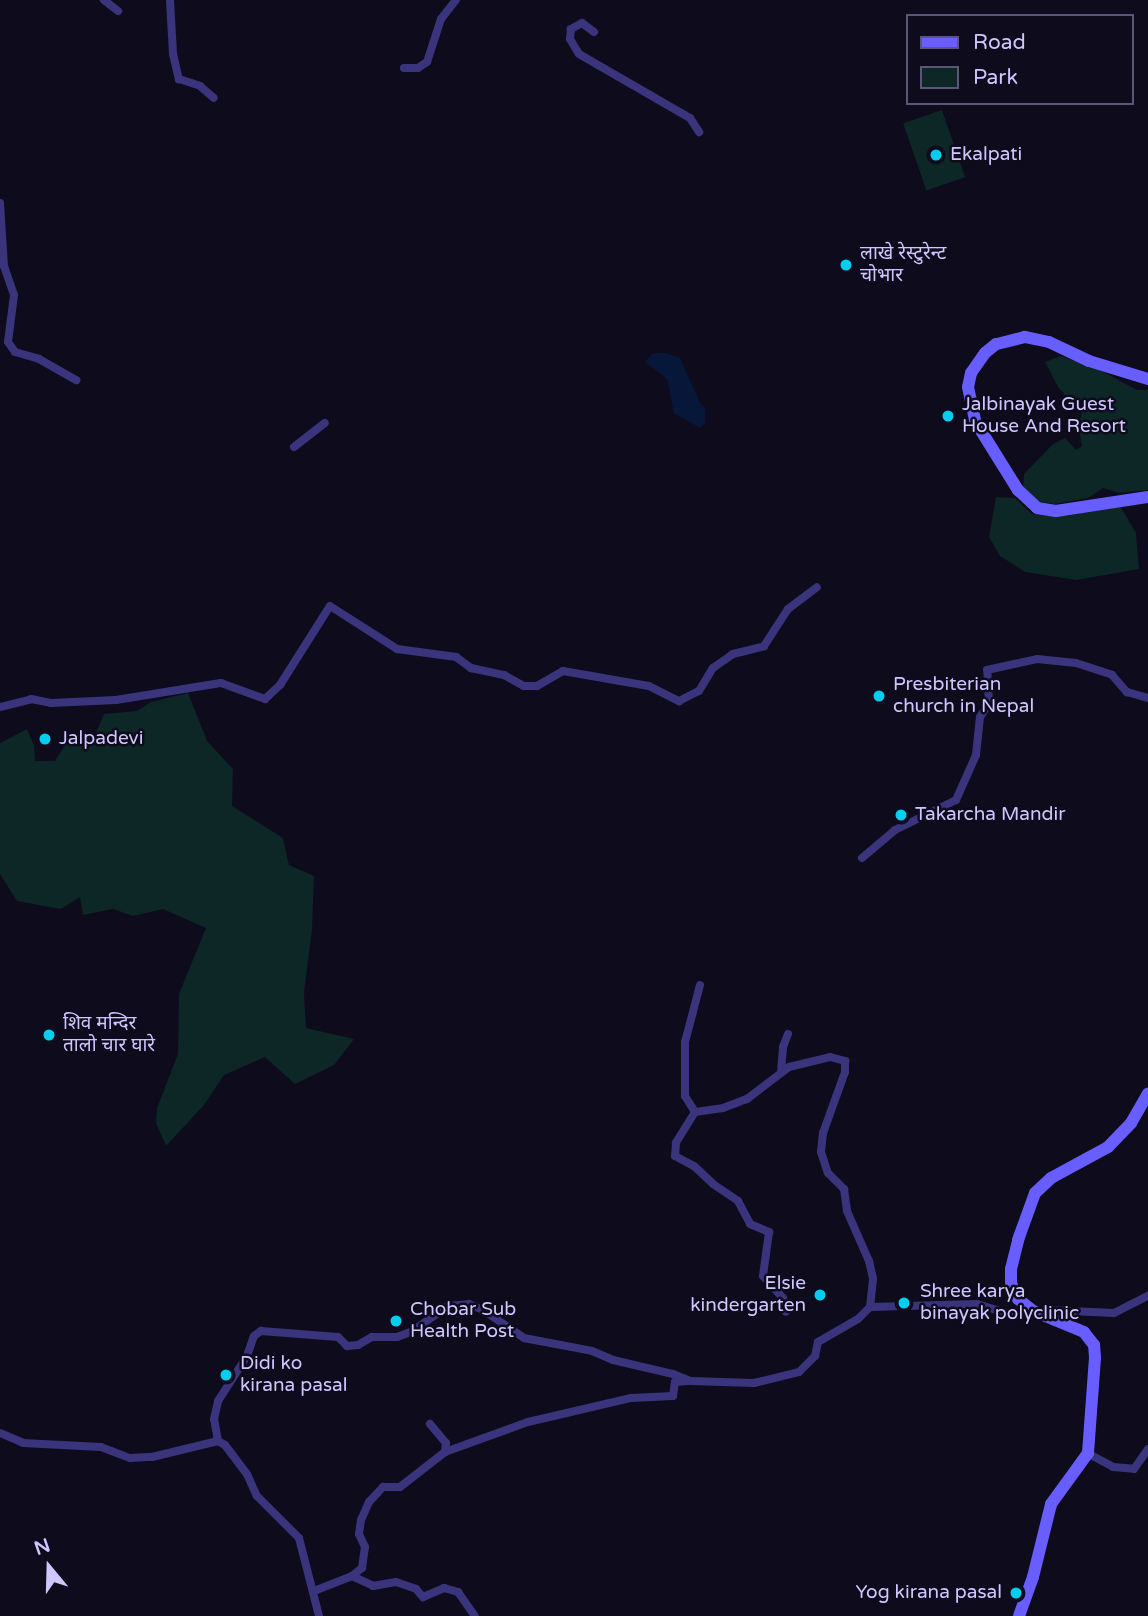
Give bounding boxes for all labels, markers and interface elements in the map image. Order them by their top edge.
legend [906,14,1134,105]
text: Road [973,30,1026,55]
text: Park [973,65,1018,90]
place label: Ekalpati [950,144,1022,166]
marker: Ekalpati [928,147,944,163]
place label: लाखे रेस्टुरेन्ट चोभार [860,243,946,287]
marker: लाखे रेस्टुरेन्ट चोभार [838,257,854,273]
place label: Jalbinayak Guest House And Resort [962,394,1126,438]
marker: Jalbinayak Guest House And Resort [940,408,956,424]
place label: Presbiterian church in Nepal [893,674,1034,718]
marker: Presbiterian church in Nepal [871,688,887,704]
place label: Jalpadevi [59,728,143,750]
marker: Jalpadevi [37,731,53,747]
place label: Takarcha Mandir [915,804,1065,826]
marker: Takarcha Mandir [893,807,909,823]
place label: शिव मन्दिर तालो चार घारे [63,1013,155,1057]
marker: शिव मन्दिर तालो चार घारे [41,1027,57,1043]
place label: Elsie kindergarten [690,1273,806,1317]
place label: Shree karya binayak polyclinic [920,1281,1079,1325]
marker: Elsie kindergarten [812,1287,828,1303]
marker: Shree karya binayak polyclinic [894,1293,914,1313]
place label: Chobar Sub Health Post [410,1299,516,1343]
marker: Chobar Sub Health Post [388,1313,404,1329]
place label: Didi ko kirana pasal [240,1353,347,1397]
marker: Didi ko kirana pasal [218,1367,234,1383]
north arrow [14,1532,84,1602]
text: N [31,1534,53,1560]
place label: Yog kirana pasal [855,1582,1002,1604]
marker: Yog kirana pasal [1008,1585,1024,1601]

